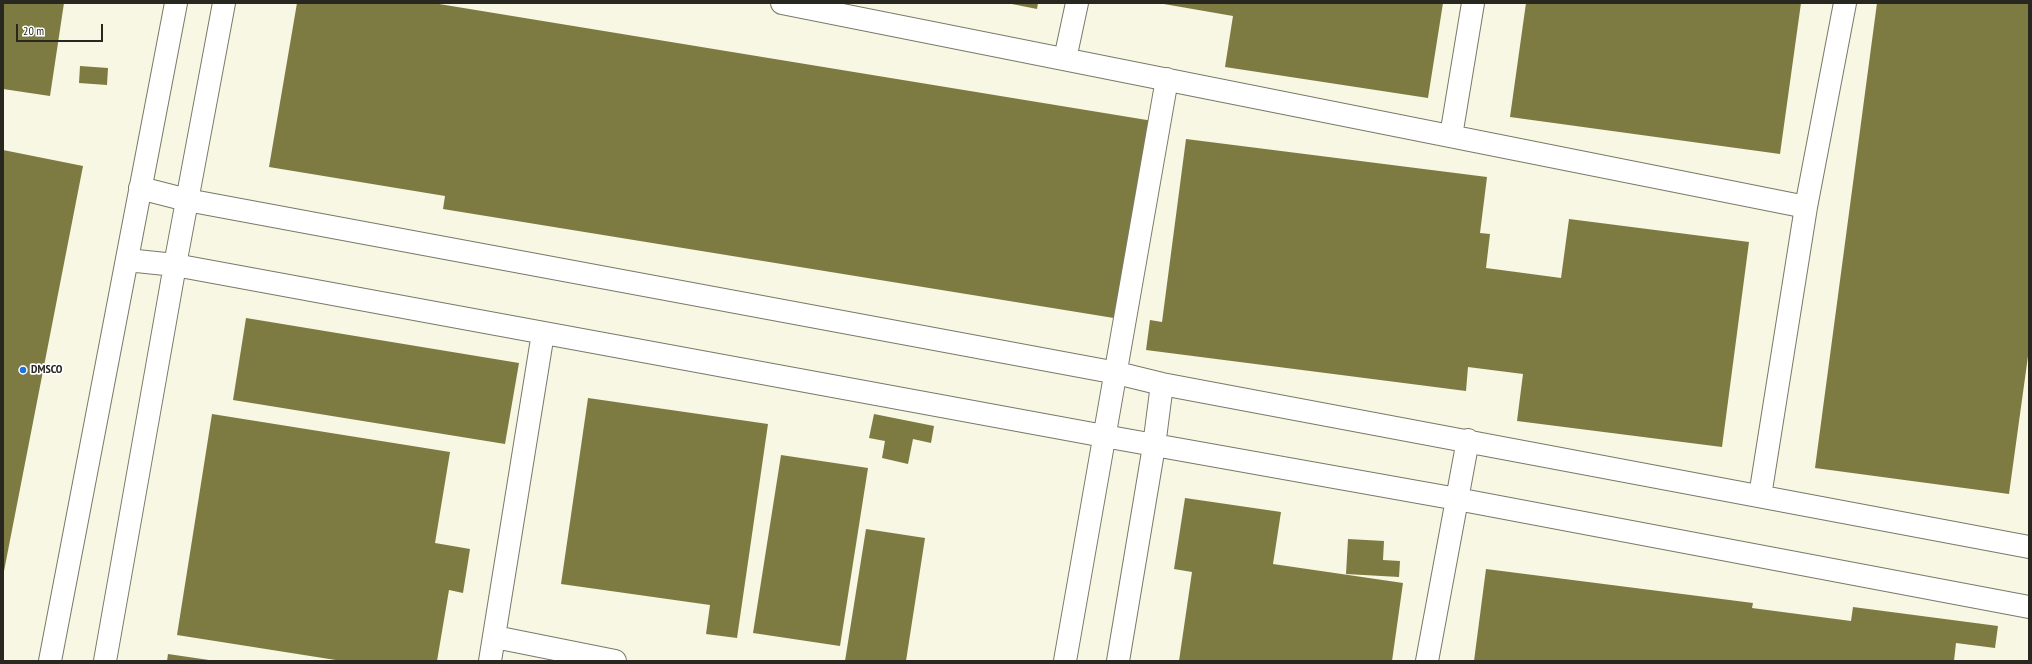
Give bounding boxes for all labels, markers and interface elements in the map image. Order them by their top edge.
scale bar [18,16,105,42]
text: 20 m [23,23,44,38]
place label: DMSCO [31,363,62,377]
marker: DMSCO [18,365,28,375]

